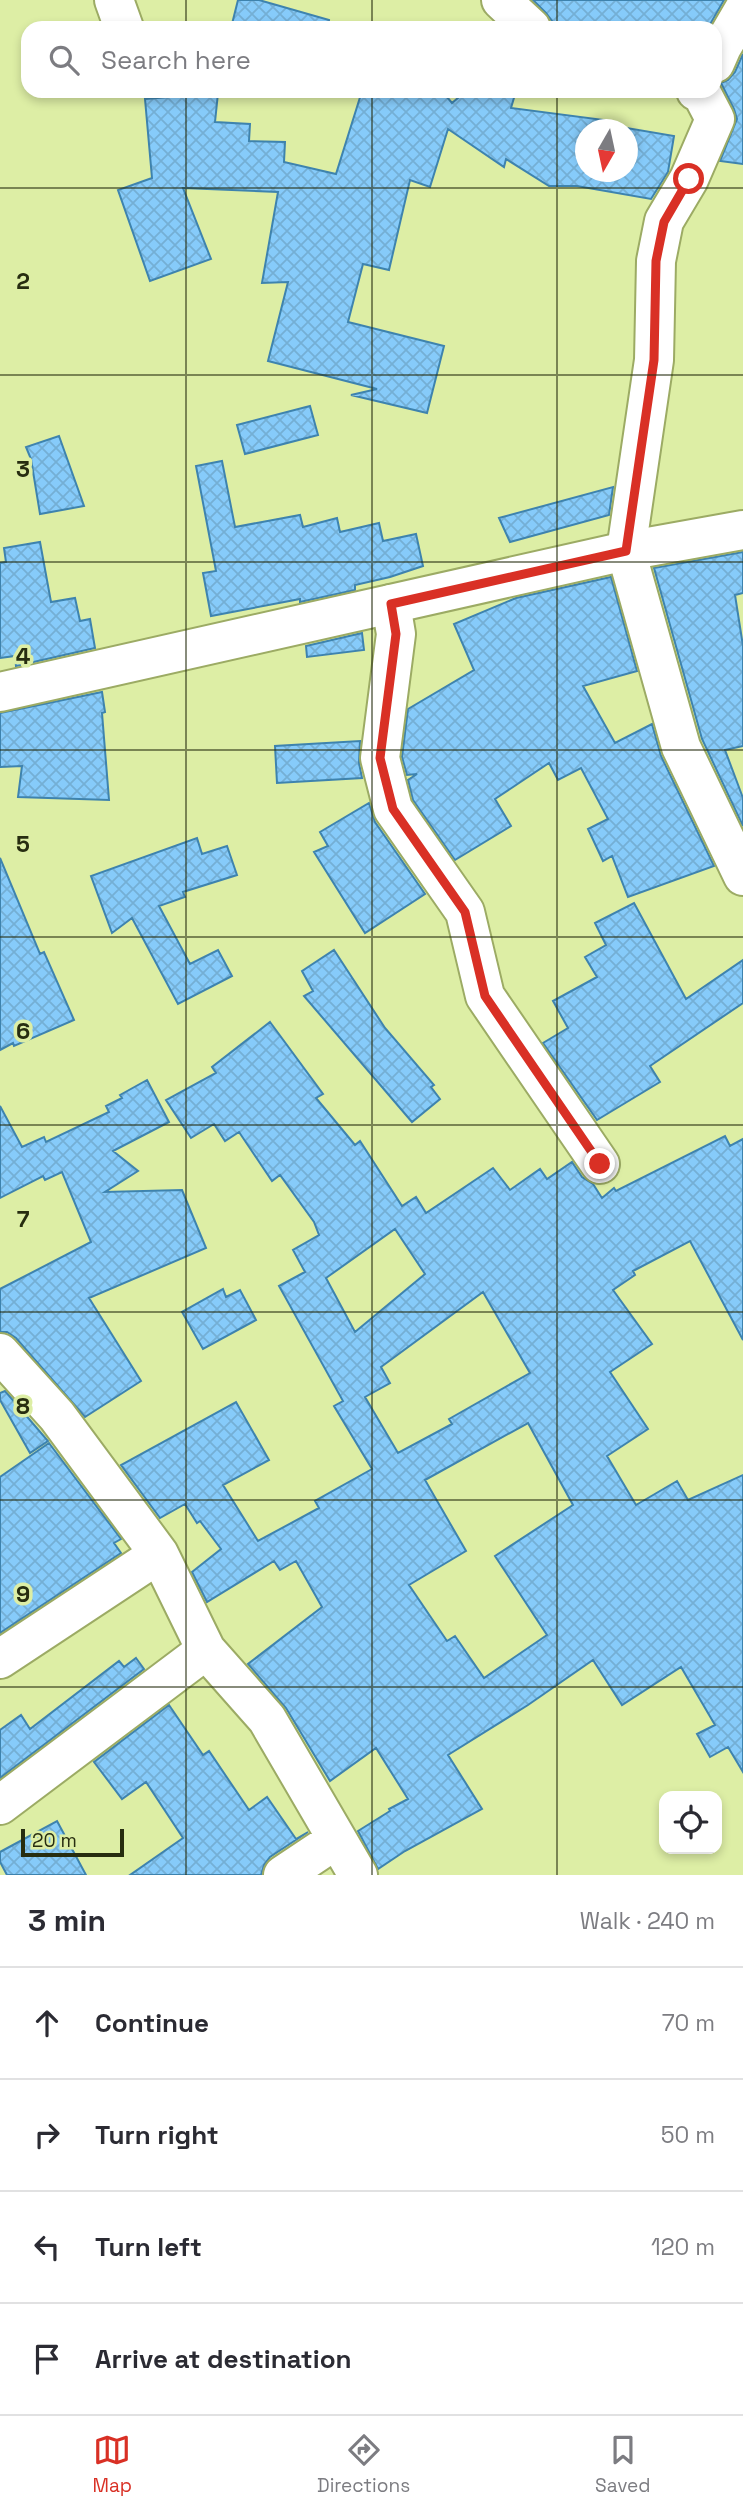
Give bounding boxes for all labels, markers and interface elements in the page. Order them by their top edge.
search box [21,21,722,98]
icon: search [45,41,83,79]
text: Search here [101,43,251,77]
north arrow [575,119,638,182]
route start [673,163,704,194]
text: 2 [16,266,30,296]
text: 3 [16,454,30,484]
text: 4 [16,641,31,671]
text: 5 [16,829,30,859]
text: 6 [16,1016,30,1046]
route end [584,1148,615,1179]
text: 7 [17,1204,30,1234]
text: 8 [16,1391,30,1421]
text: 9 [16,1579,30,1609]
map controls [659,1791,722,1854]
button: locate [659,1791,722,1854]
scale bar [21,1826,124,1858]
text: 20 m [32,1828,77,1853]
text: 3 min [28,1901,106,1940]
text: Walk · 240 m [580,1906,715,1936]
icon: ahead [28,2004,66,2042]
text: Continue [95,2006,209,2040]
text: 70 m [662,2008,715,2038]
icon: right [28,2116,66,2154]
text: Turn right [95,2118,219,2152]
text: 50 m [661,2120,715,2150]
icon: left [28,2228,66,2266]
text: Turn left [95,2230,202,2264]
text: 120 m [651,2232,715,2262]
icon: arrive [28,2340,66,2378]
text: Arrive at destination [95,2342,352,2376]
tab: Map [92,2431,132,2498]
tab: Directions [317,2431,410,2498]
tab: Saved [595,2431,651,2498]

